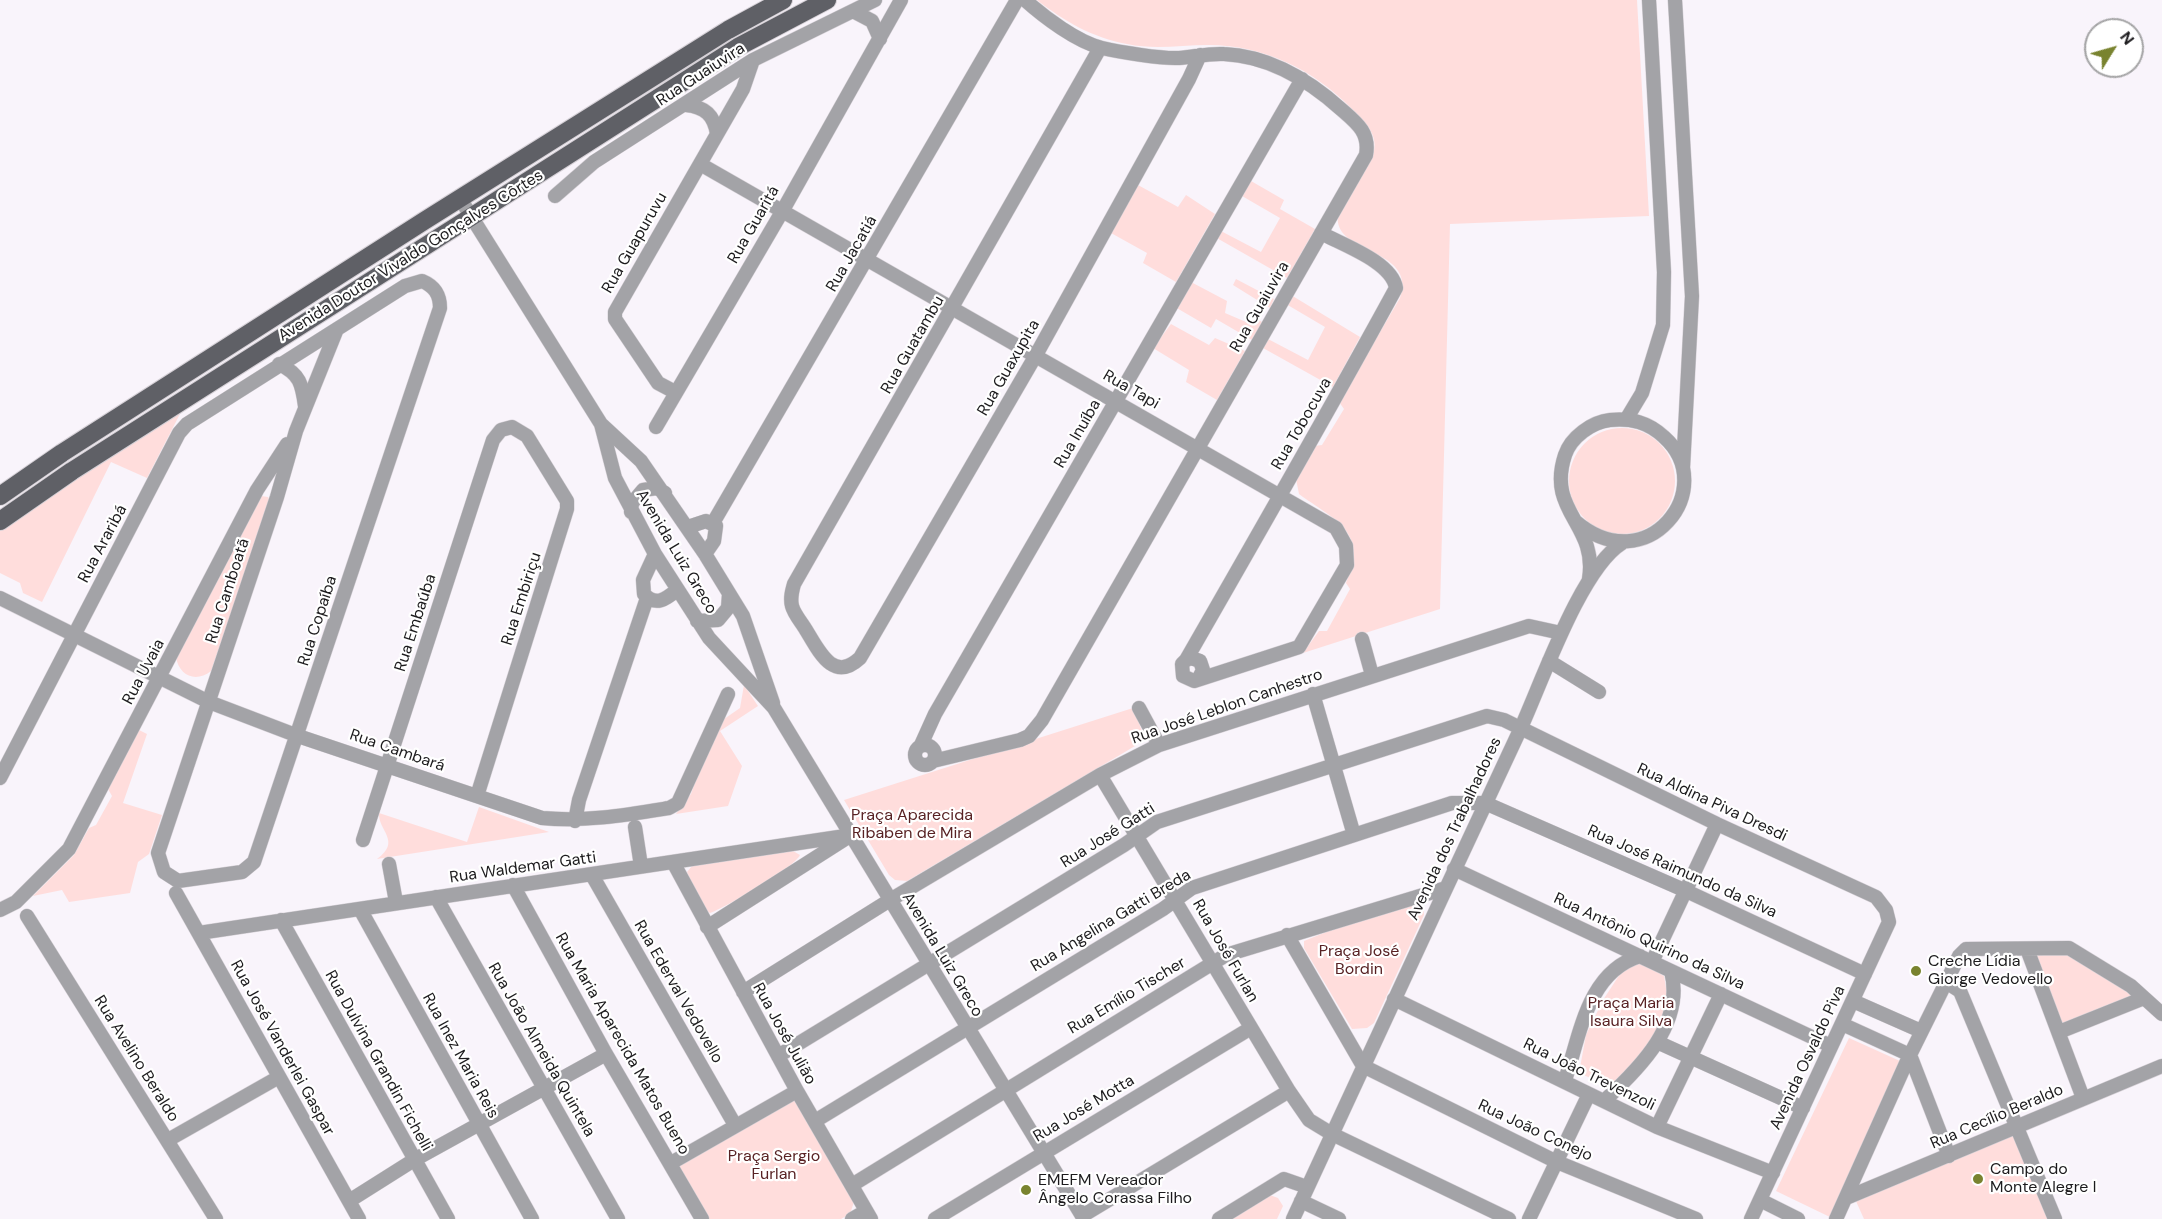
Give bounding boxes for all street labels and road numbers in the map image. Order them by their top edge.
street label: Rua Guaiuvira [653,39,749,111]
street label: Avenida Doutor Vivaldo Gonçalves Côrtes [275,166,547,346]
street label: Rua Guaritá [724,183,784,267]
street label: Rua Guapuruvu [598,189,672,297]
street label: Rua Jacatiá [822,212,882,296]
street label: Rua Guaiuvira [1226,258,1294,356]
street label: Rua Guatambu [877,293,949,397]
street label: Rua Guaxupita [974,317,1044,419]
street label: Rua Tapi [1099,366,1163,414]
street label: Rua Tobocuva [1268,375,1336,473]
street label: Rua Inuíba [1051,396,1105,472]
street label: Avenida Luiz Greco [631,486,721,618]
street label: Rua Araribá [74,502,132,586]
street label: Rua Camboatã [202,536,254,646]
street label: Rua Embiriçu [498,550,546,648]
street label: Rua Embaúba [391,572,441,674]
street label: Rua Copaíba [294,574,342,668]
street label: Rua Uvaia [119,636,169,708]
street label: Rua José Leblon Canhestro [1129,665,1325,749]
street label: Rua Cambará [347,726,447,776]
street label: Avenida dos Trabalhadores [1404,734,1506,924]
street label: Rua Aldina Piva Dresdi [1634,760,1790,846]
street label: Rua José Gatti [1057,799,1159,873]
street label: Rua José Raimundo da Silva [1584,822,1780,922]
street label: Rua Waldemar Gatti [448,848,598,888]
street label: Rua Angelina Gatti Breda [1028,866,1194,976]
street label: Avenida Luiz Greco [897,889,987,1021]
street label: Rua Antônio Quirino da Silva [1551,889,1747,995]
street label: Rua José Furlan [1188,896,1262,1006]
street label: Rua Ederval Vedovello [629,917,727,1067]
street label: Rua Maria Aparecida Matos Bueno [550,930,694,1158]
street label: Rua Emílio Tischer [1065,953,1189,1039]
street label: Rua José Vanderlei Gaspar [226,957,338,1139]
street label: Rua João Almeida Quintela [483,959,599,1141]
street label: Rua Dulvina Grandin Fichelli [320,967,436,1155]
street label: Rua José Julião [748,980,820,1088]
street label: Avenida Osvaldo Piva [1766,983,1850,1133]
street label: Rua Inez Maria Reis [418,990,502,1122]
street label: Rua Avelino Beraldo [89,992,183,1126]
street label: Rua João Trevenzoli [1520,1035,1658,1115]
street label: Rua José Motta [1030,1071,1138,1147]
street label: Rua Cecílio Beraldo [1928,1080,2066,1154]
street label: Rua João Conejo [1475,1096,1595,1166]

